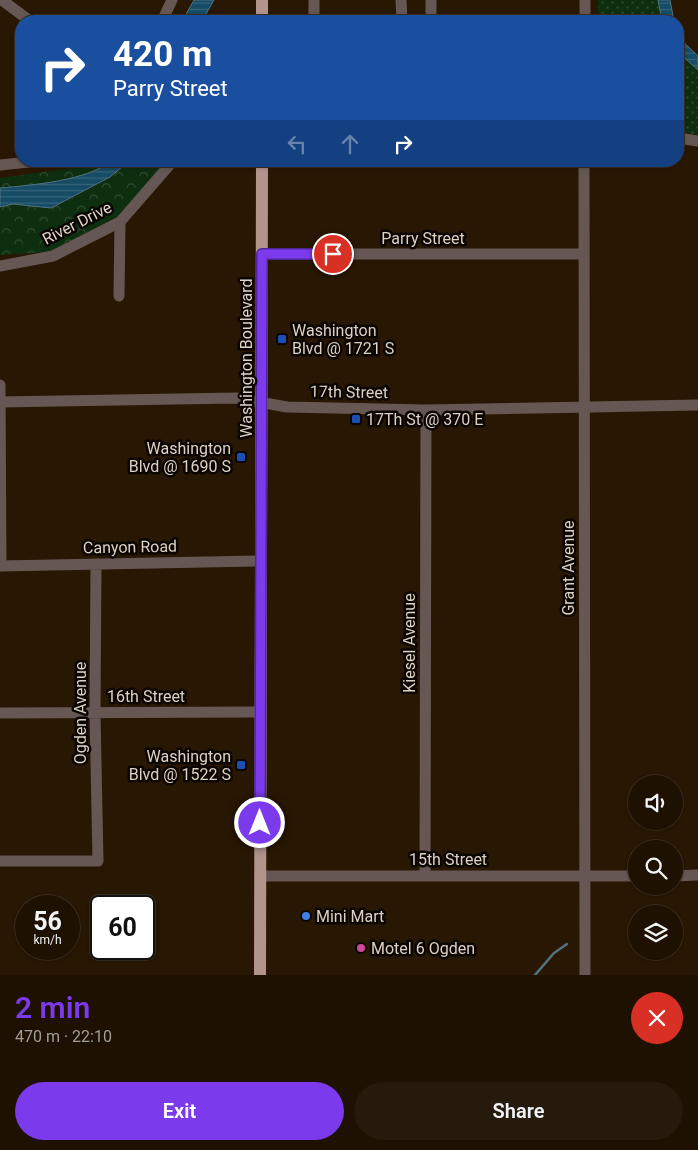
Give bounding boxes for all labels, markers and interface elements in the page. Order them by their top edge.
text: 420 m [113,34,212,75]
icon: right [30,35,95,100]
text: Parry Street [113,76,228,101]
icon: left [283,130,311,158]
icon: ahead [336,130,364,158]
icon: right [389,130,417,158]
street label: River Drive [39,197,115,249]
street label: Parry Street [381,229,465,248]
pin [312,233,354,275]
icon: arrive [319,240,347,268]
street label: Washington Boulevard [237,278,256,438]
place label: Washington Blvd @ 1721 S [292,321,394,358]
marker: Washington Blvd @ 1721 S [276,333,288,345]
street label: 17th Street [310,382,388,402]
place label: 17Th St @ 370 E [366,410,483,429]
marker: 17Th St @ 370 E [350,413,362,425]
place label: Washington Blvd @ 1690 S [129,439,231,476]
marker: Washington Blvd @ 1690 S [235,451,247,463]
street label: Grant Avenue [559,520,578,616]
street label: Canyon Road [83,537,177,557]
street label: Kiesel Avenue [400,593,419,693]
street label: Ogden Avenue [71,662,90,764]
street label: 16th Street [107,687,185,706]
place label: Washington Blvd @ 1522 S [129,747,231,784]
marker: Washington Blvd @ 1522 S [235,759,247,771]
map controls [628,775,683,960]
button: sound [628,775,683,830]
position arrow [233,796,285,848]
button: search [628,840,683,895]
street label: 15th Street [409,850,487,869]
speed limit sign: 60 [90,895,155,960]
button: layers [628,905,683,960]
text: 56 [33,907,62,936]
place label: Mini Mart [316,907,384,926]
marker: Mini Mart [300,910,312,922]
text: km/h [33,933,62,947]
place label: Motel 6 Ogden [371,939,475,958]
marker: Motel 6 Ogden [355,942,367,954]
text: 2 min [15,990,90,1025]
button: close [631,992,683,1044]
text: 470 m · 22:10 [15,1027,112,1046]
button: Exit [15,1082,344,1140]
button: Share [354,1082,683,1140]

